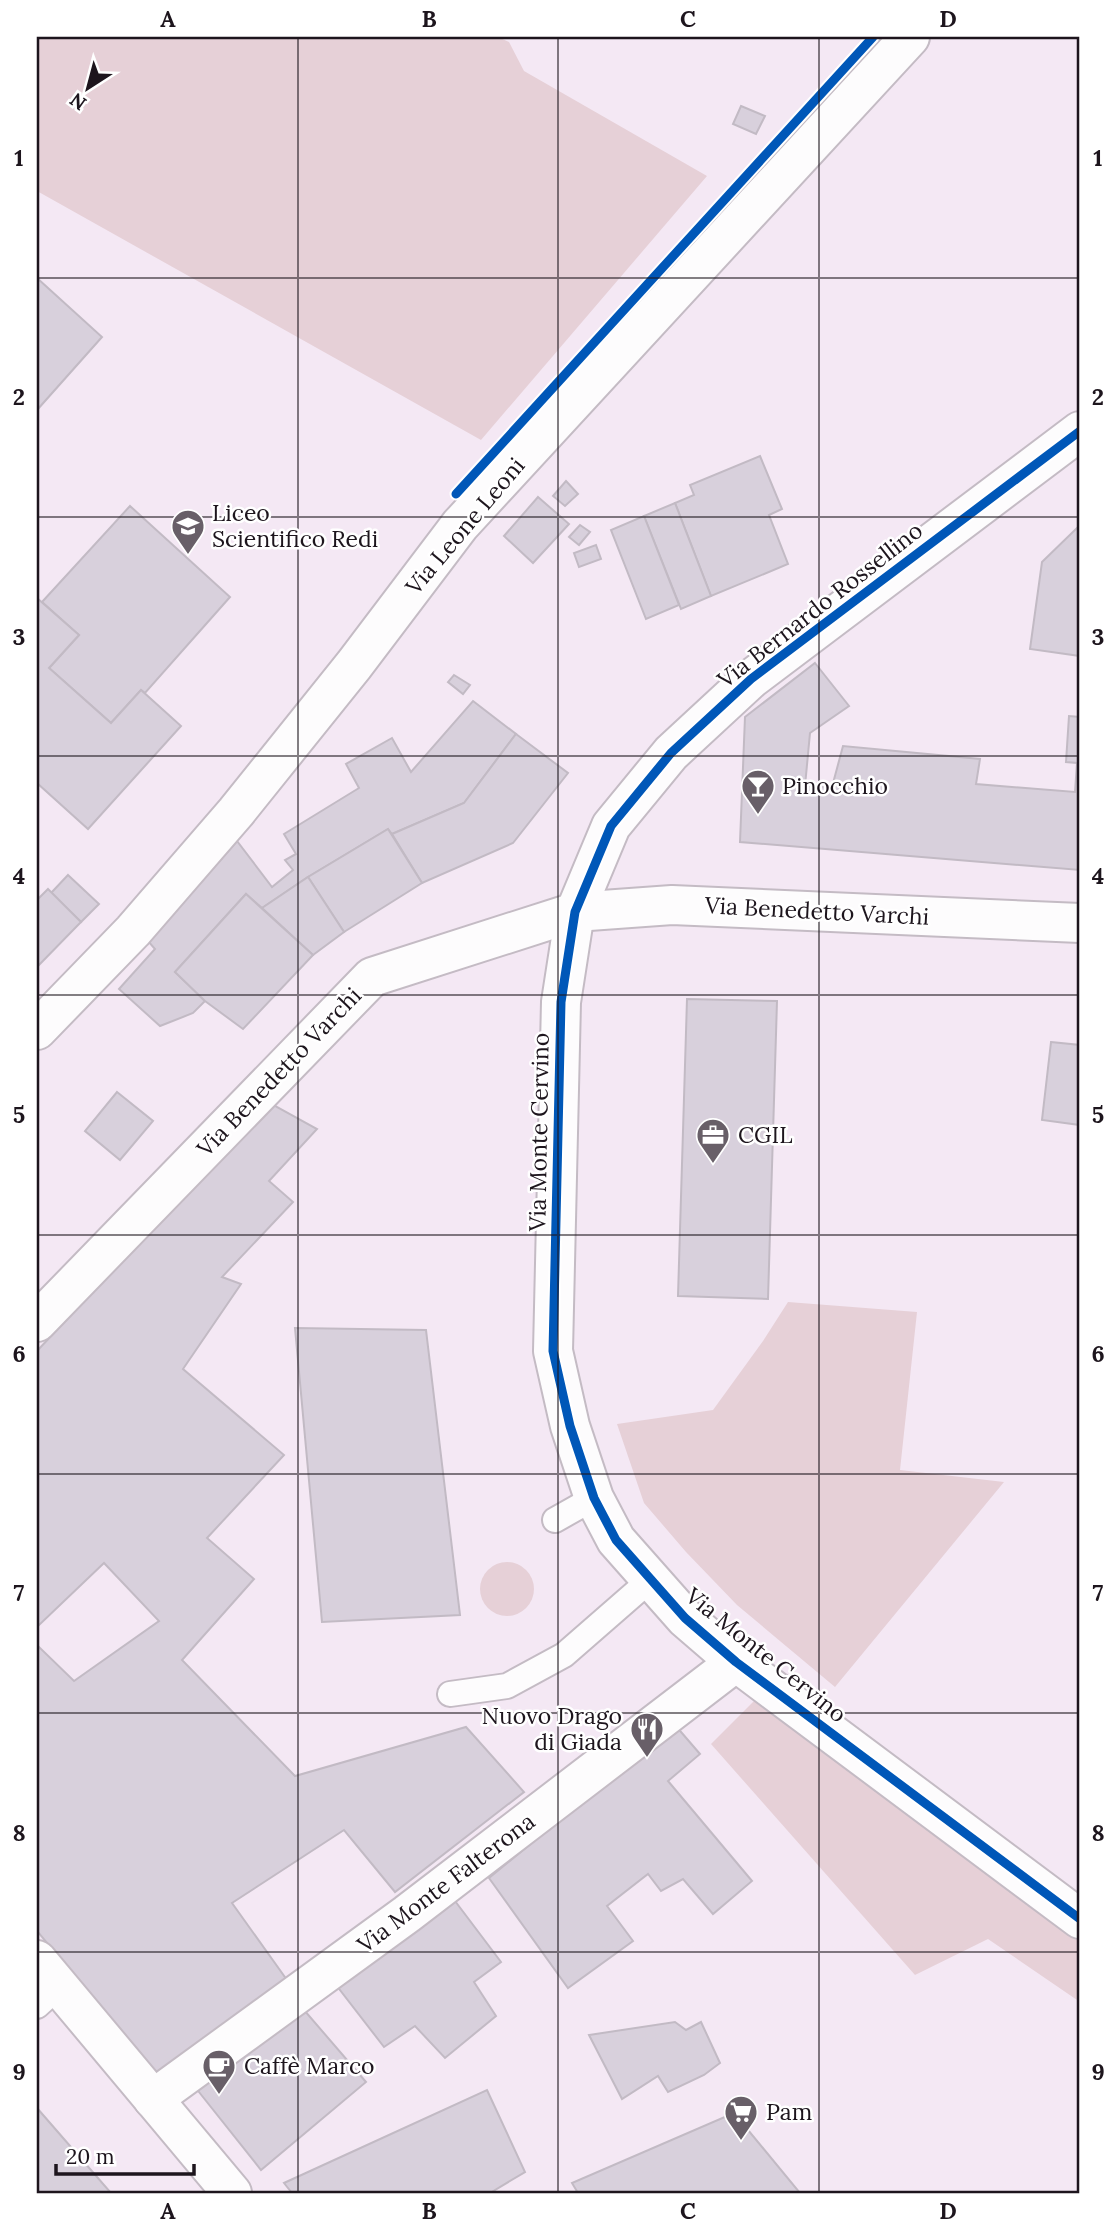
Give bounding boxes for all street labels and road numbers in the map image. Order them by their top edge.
street label: Via Leone Leoni [398,451,530,601]
street label: Via Bernardo Rossellino [710,515,928,694]
street label: Via Benedetto Varchi [703,890,930,931]
street label: Via Benedetto Varchi [190,981,367,1163]
street label: Via Monte Cervino [522,1032,555,1233]
street label: Via Monte Cervino [679,1580,853,1728]
street label: Via Monte Falterona [350,1806,540,1959]

